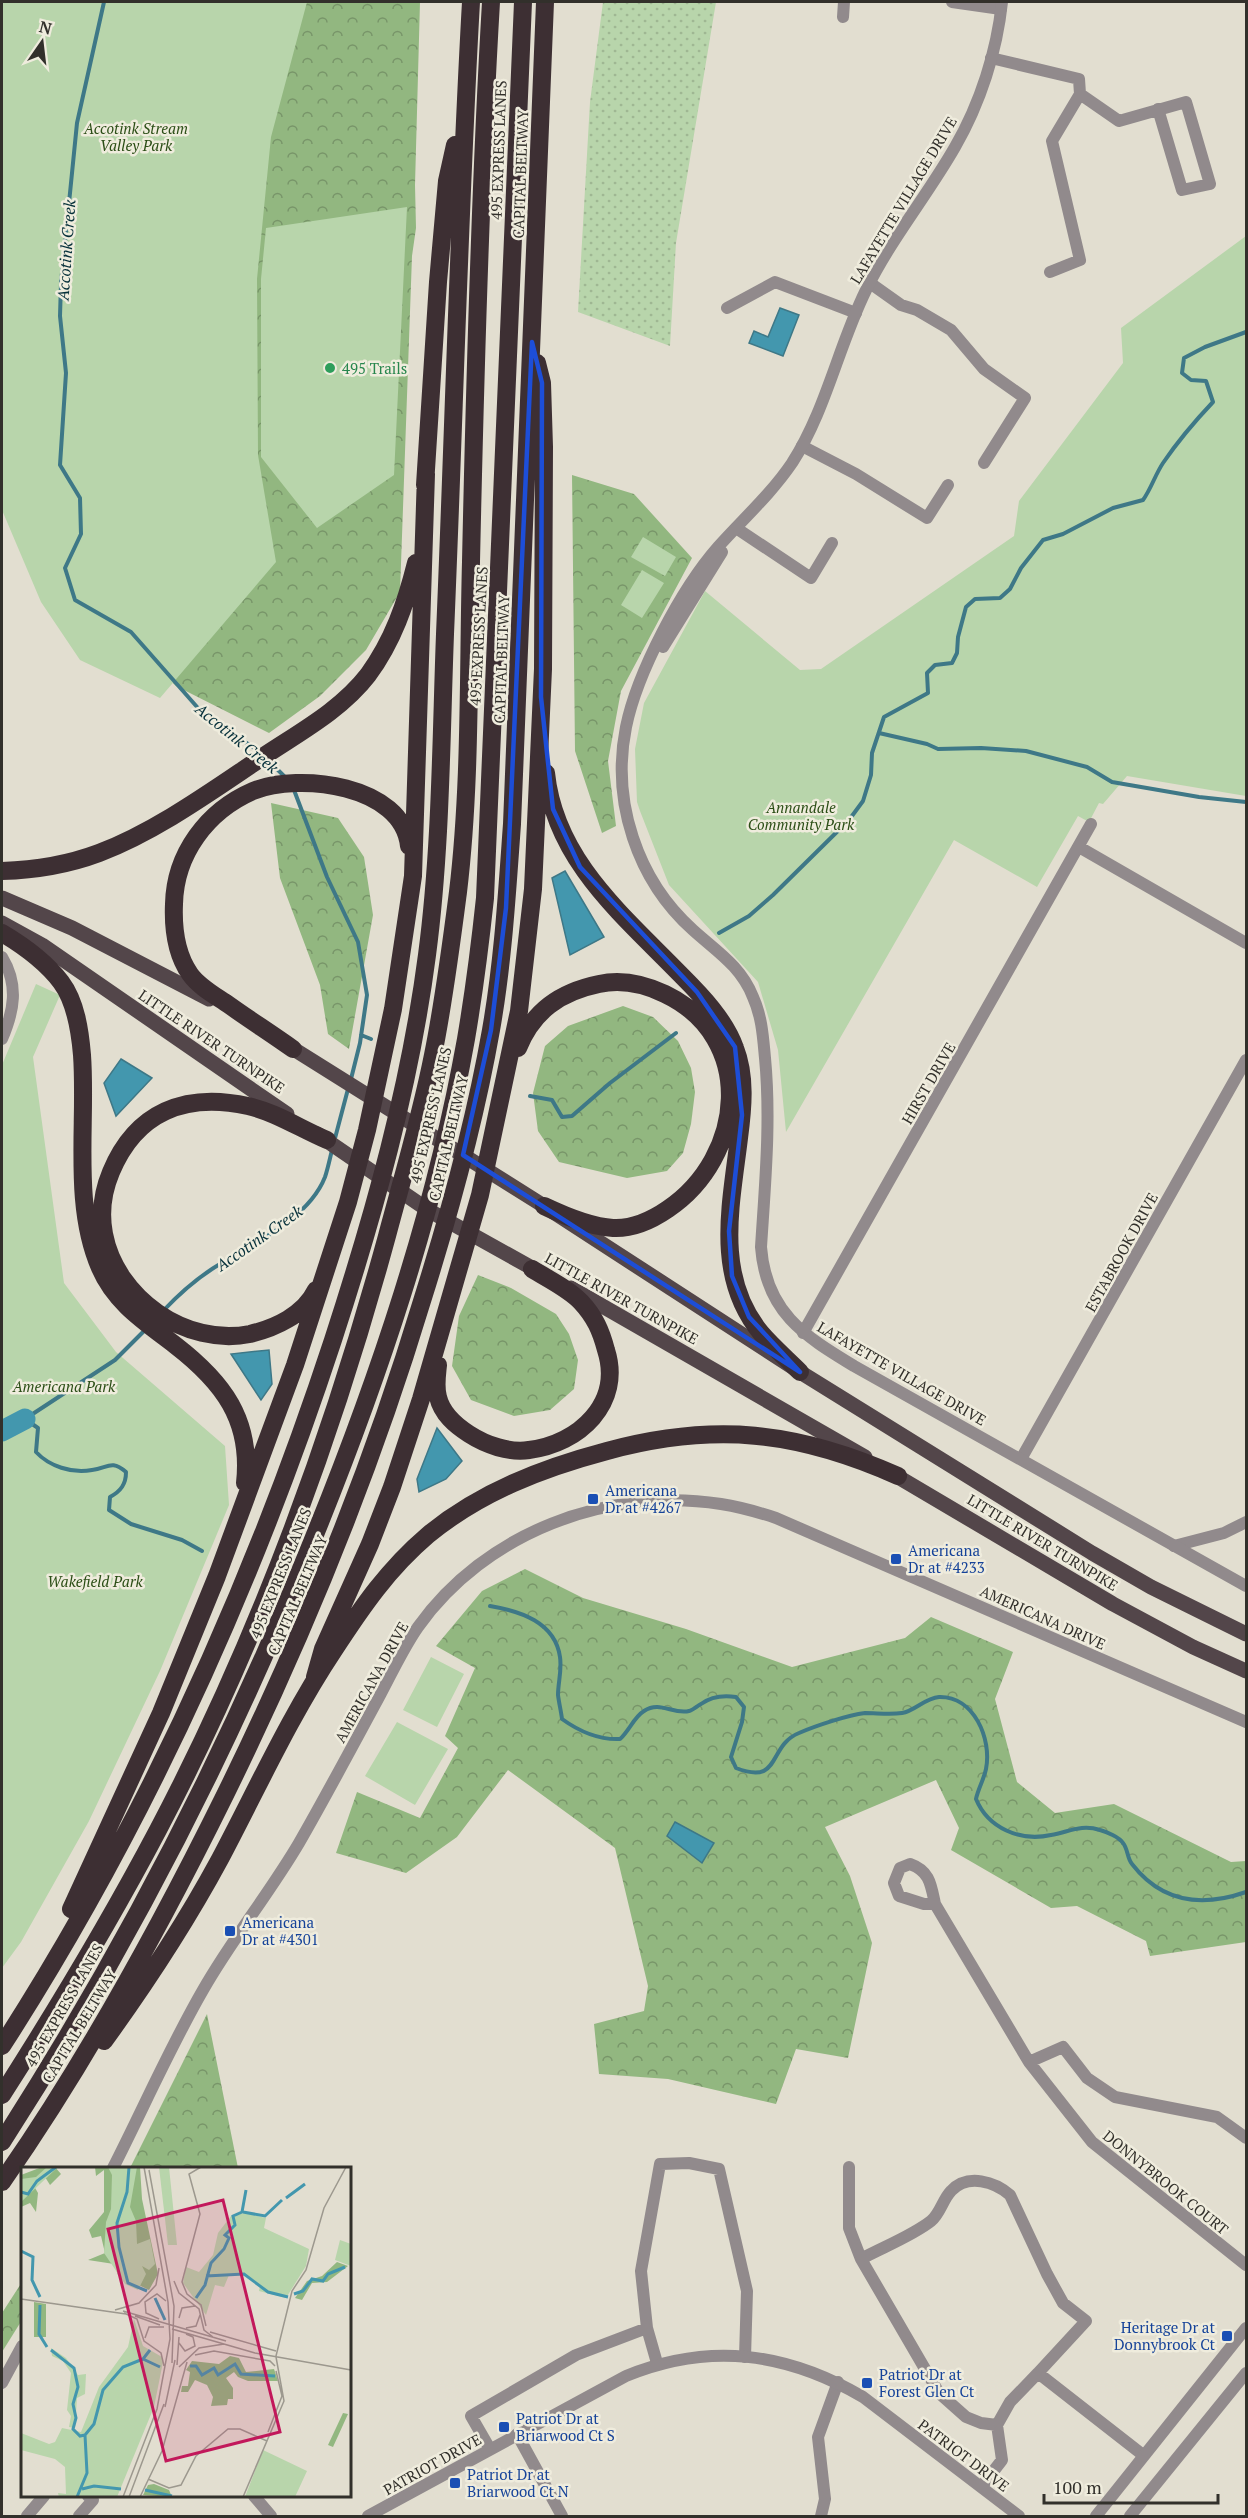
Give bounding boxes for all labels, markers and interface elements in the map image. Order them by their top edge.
north arrow [12,12,72,72]
text: N [37,15,54,40]
street label: 495 EXPRESS LANES [486,80,510,220]
street label: CAPITAL BELTWAY [508,109,532,239]
street label: LAFAYETTE VILLAGE DRIVE [845,113,961,287]
park label: Accotink Stream Valley Park [83,118,188,155]
water label: Accotink Creek [51,199,81,302]
place label: 495 Trails [342,358,407,378]
marker: 495 Trails [323,361,337,375]
street label: 495 EXPRESS LANES [464,566,492,706]
street label: CAPITAL BELTWAY [489,594,513,724]
water label: Accotink Creek [190,697,283,779]
park label: Annandale Community Park [748,797,855,834]
street label: LITTLE RIVER TURNPIKE [135,985,289,1097]
street label: HIRST DRIVE [897,1039,959,1127]
street label: 495 EXPRESS LANES [405,1045,455,1185]
street label: CAPITAL BELTWAY [424,1072,472,1203]
street label: ESTABROOK DRIVE [1080,1189,1162,1315]
water label: Accotink Creek [211,1200,307,1277]
street label: LITTLE RIVER TURNPIKE [542,1247,702,1349]
street label: LAFAYETTE VILLAGE DRIVE [814,1316,990,1430]
park label: Americana Park [12,1376,116,1396]
place label: Americana Dr at #4267 [605,1480,682,1517]
street label: LITTLE RIVER TURNPIKE [964,1489,1122,1595]
marker: Americana Dr at #4267 [586,1492,600,1506]
street label: 495 EXPRESS LANES [245,1505,315,1641]
street label: CAPITAL BELTWAY [263,1531,332,1658]
place label: Americana Dr at #4233 [908,1540,985,1577]
marker: Americana Dr at #4233 [889,1552,903,1566]
park label: Wakefield Park [47,1571,143,1591]
street label: AMERICANA DRIVE [977,1580,1109,1654]
street label: AMERICANA DRIVE [329,1618,413,1746]
place label: Americana Dr at #4301 [242,1912,319,1949]
marker: Americana Dr at #4301 [223,1924,237,1938]
street label: 495 EXPRESS LANES [20,1940,108,2070]
street label: CAPITAL BELTWAY [37,1965,121,2087]
street label: DONNYBROOK COURT [1099,2125,1233,2239]
inset map [21,2167,351,2497]
place label: Heritage Dr at Donnybrook Ct [1114,2317,1215,2354]
marker: Heritage Dr at Donnybrook Ct [1220,2329,1234,2343]
place label: Patriot Dr at Forest Glen Ct [879,2364,975,2401]
marker: Patriot Dr at Forest Glen Ct [860,2376,874,2390]
place label: Patriot Dr at Briarwood Ct S [516,2408,615,2445]
street label: PATRIOT DRIVE [914,2414,1014,2496]
marker: Patriot Dr at Briarwood Ct S [497,2420,511,2434]
street label: PATRIOT DRIVE [379,2429,485,2499]
place label: Patriot Dr at Briarwood Ct N [467,2464,569,2501]
scale bar [1044,2467,1218,2505]
text: 100 m [1053,2475,1102,2499]
marker: Patriot Dr at Briarwood Ct N [448,2476,462,2490]

